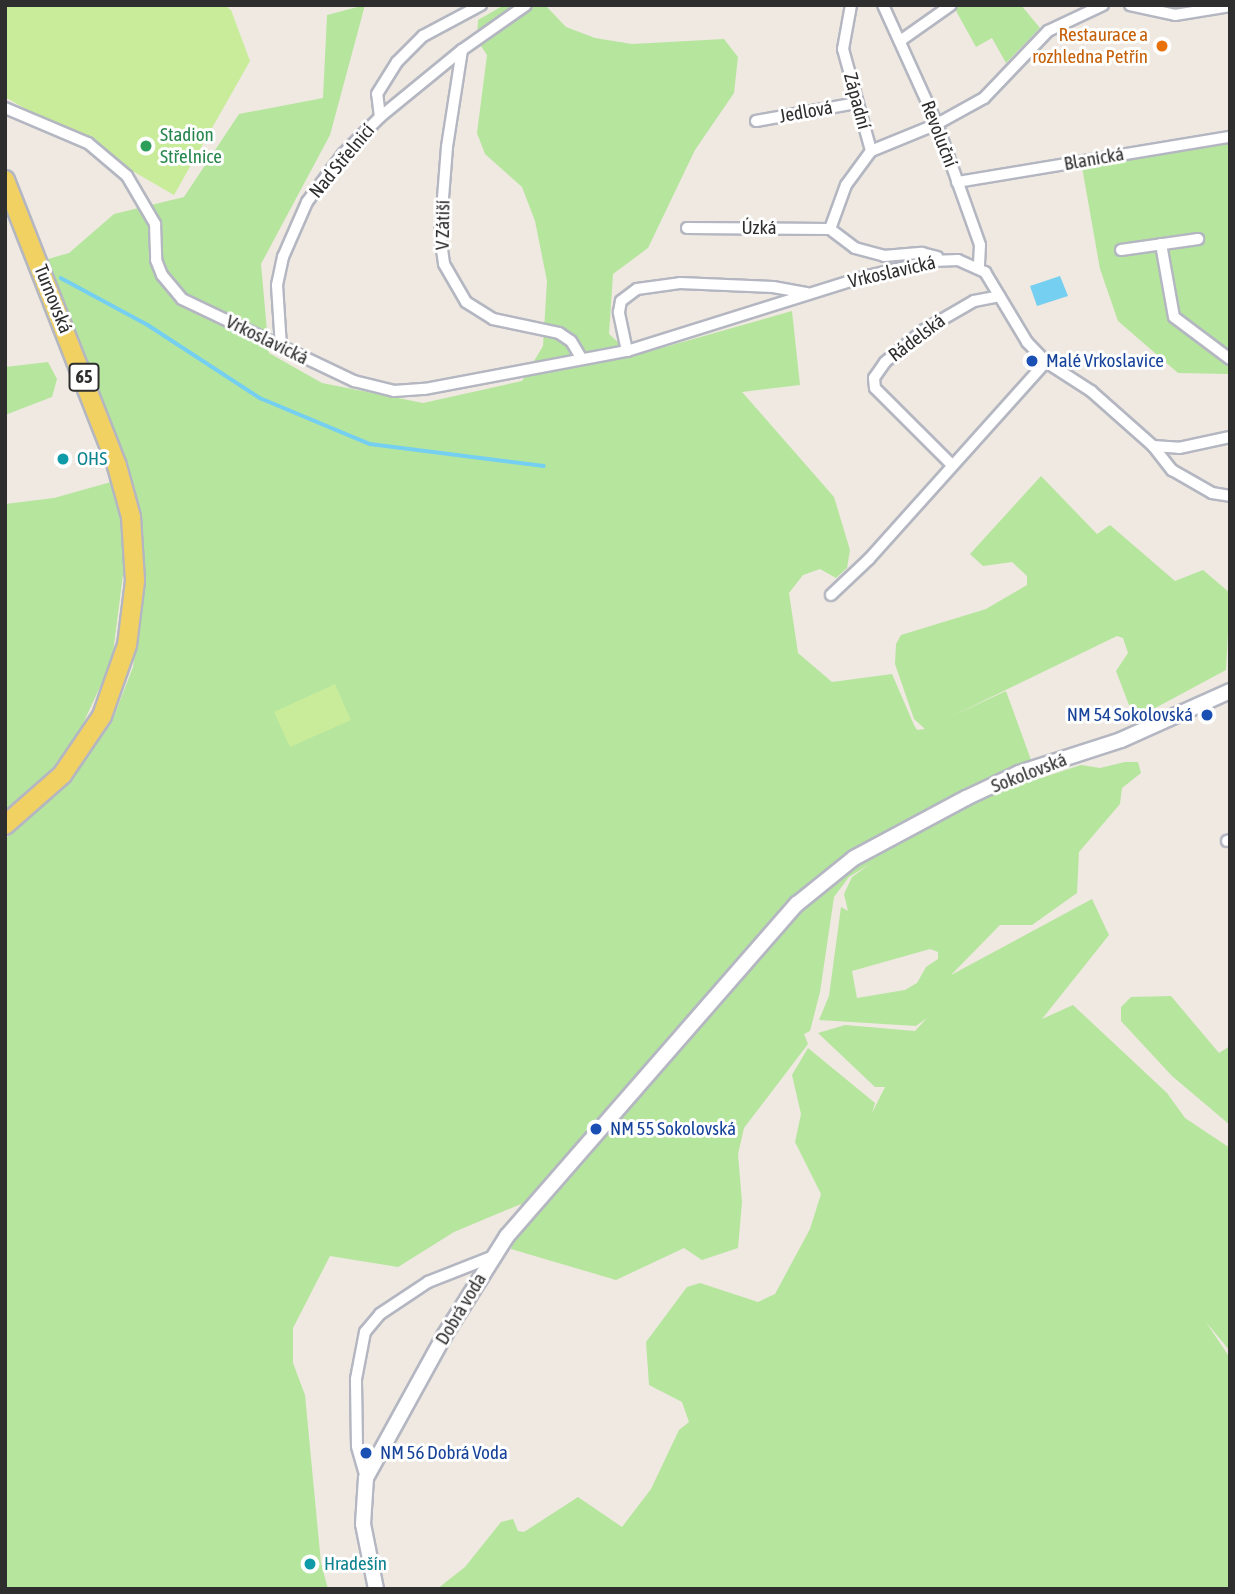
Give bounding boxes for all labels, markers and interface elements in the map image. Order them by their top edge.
place label: Restaurace a rozhledna Petřín [1032,24,1148,68]
marker: Restaurace a rozhledna Petřín [1154,38,1170,54]
street label: Západní [839,70,875,132]
street label: Jedlová [778,96,834,128]
street label: Revoluční [916,98,962,170]
street label: Nad Střelnicí [305,119,379,203]
place label: Stadion Střelnice [160,124,222,168]
marker: Stadion Střelnice [138,138,154,154]
street label: Blanická [1062,143,1126,175]
street label: V Zátiší [431,200,455,250]
street label: Úzká [741,217,777,239]
street label: Vrkoslavická [846,251,938,293]
street label: Turnovská [29,261,77,337]
street label: Rádelská [884,309,950,367]
street label: Vrkoslavická [222,310,312,370]
place label: Malé Vrkoslavice [1046,350,1164,372]
marker: Malé Vrkoslavice [1024,353,1040,369]
road number: 65 [68,362,100,391]
place label: OHS [77,448,107,470]
marker: OHS [55,451,71,467]
place label: NM 54 Sokolovská [1067,704,1193,726]
marker: NM 54 Sokolovská [1199,707,1215,723]
street label: Sokolovská [988,748,1070,798]
place label: NM 55 Sokolovská [610,1118,736,1140]
marker: NM 55 Sokolovská [588,1121,604,1137]
street label: Dobrá voda [431,1269,491,1349]
place label: NM 56 Dobrá Voda [380,1442,508,1464]
marker: NM 56 Dobrá Voda [358,1445,374,1461]
place label: Hradešín [324,1553,387,1575]
marker: Hradešín [302,1556,318,1572]

